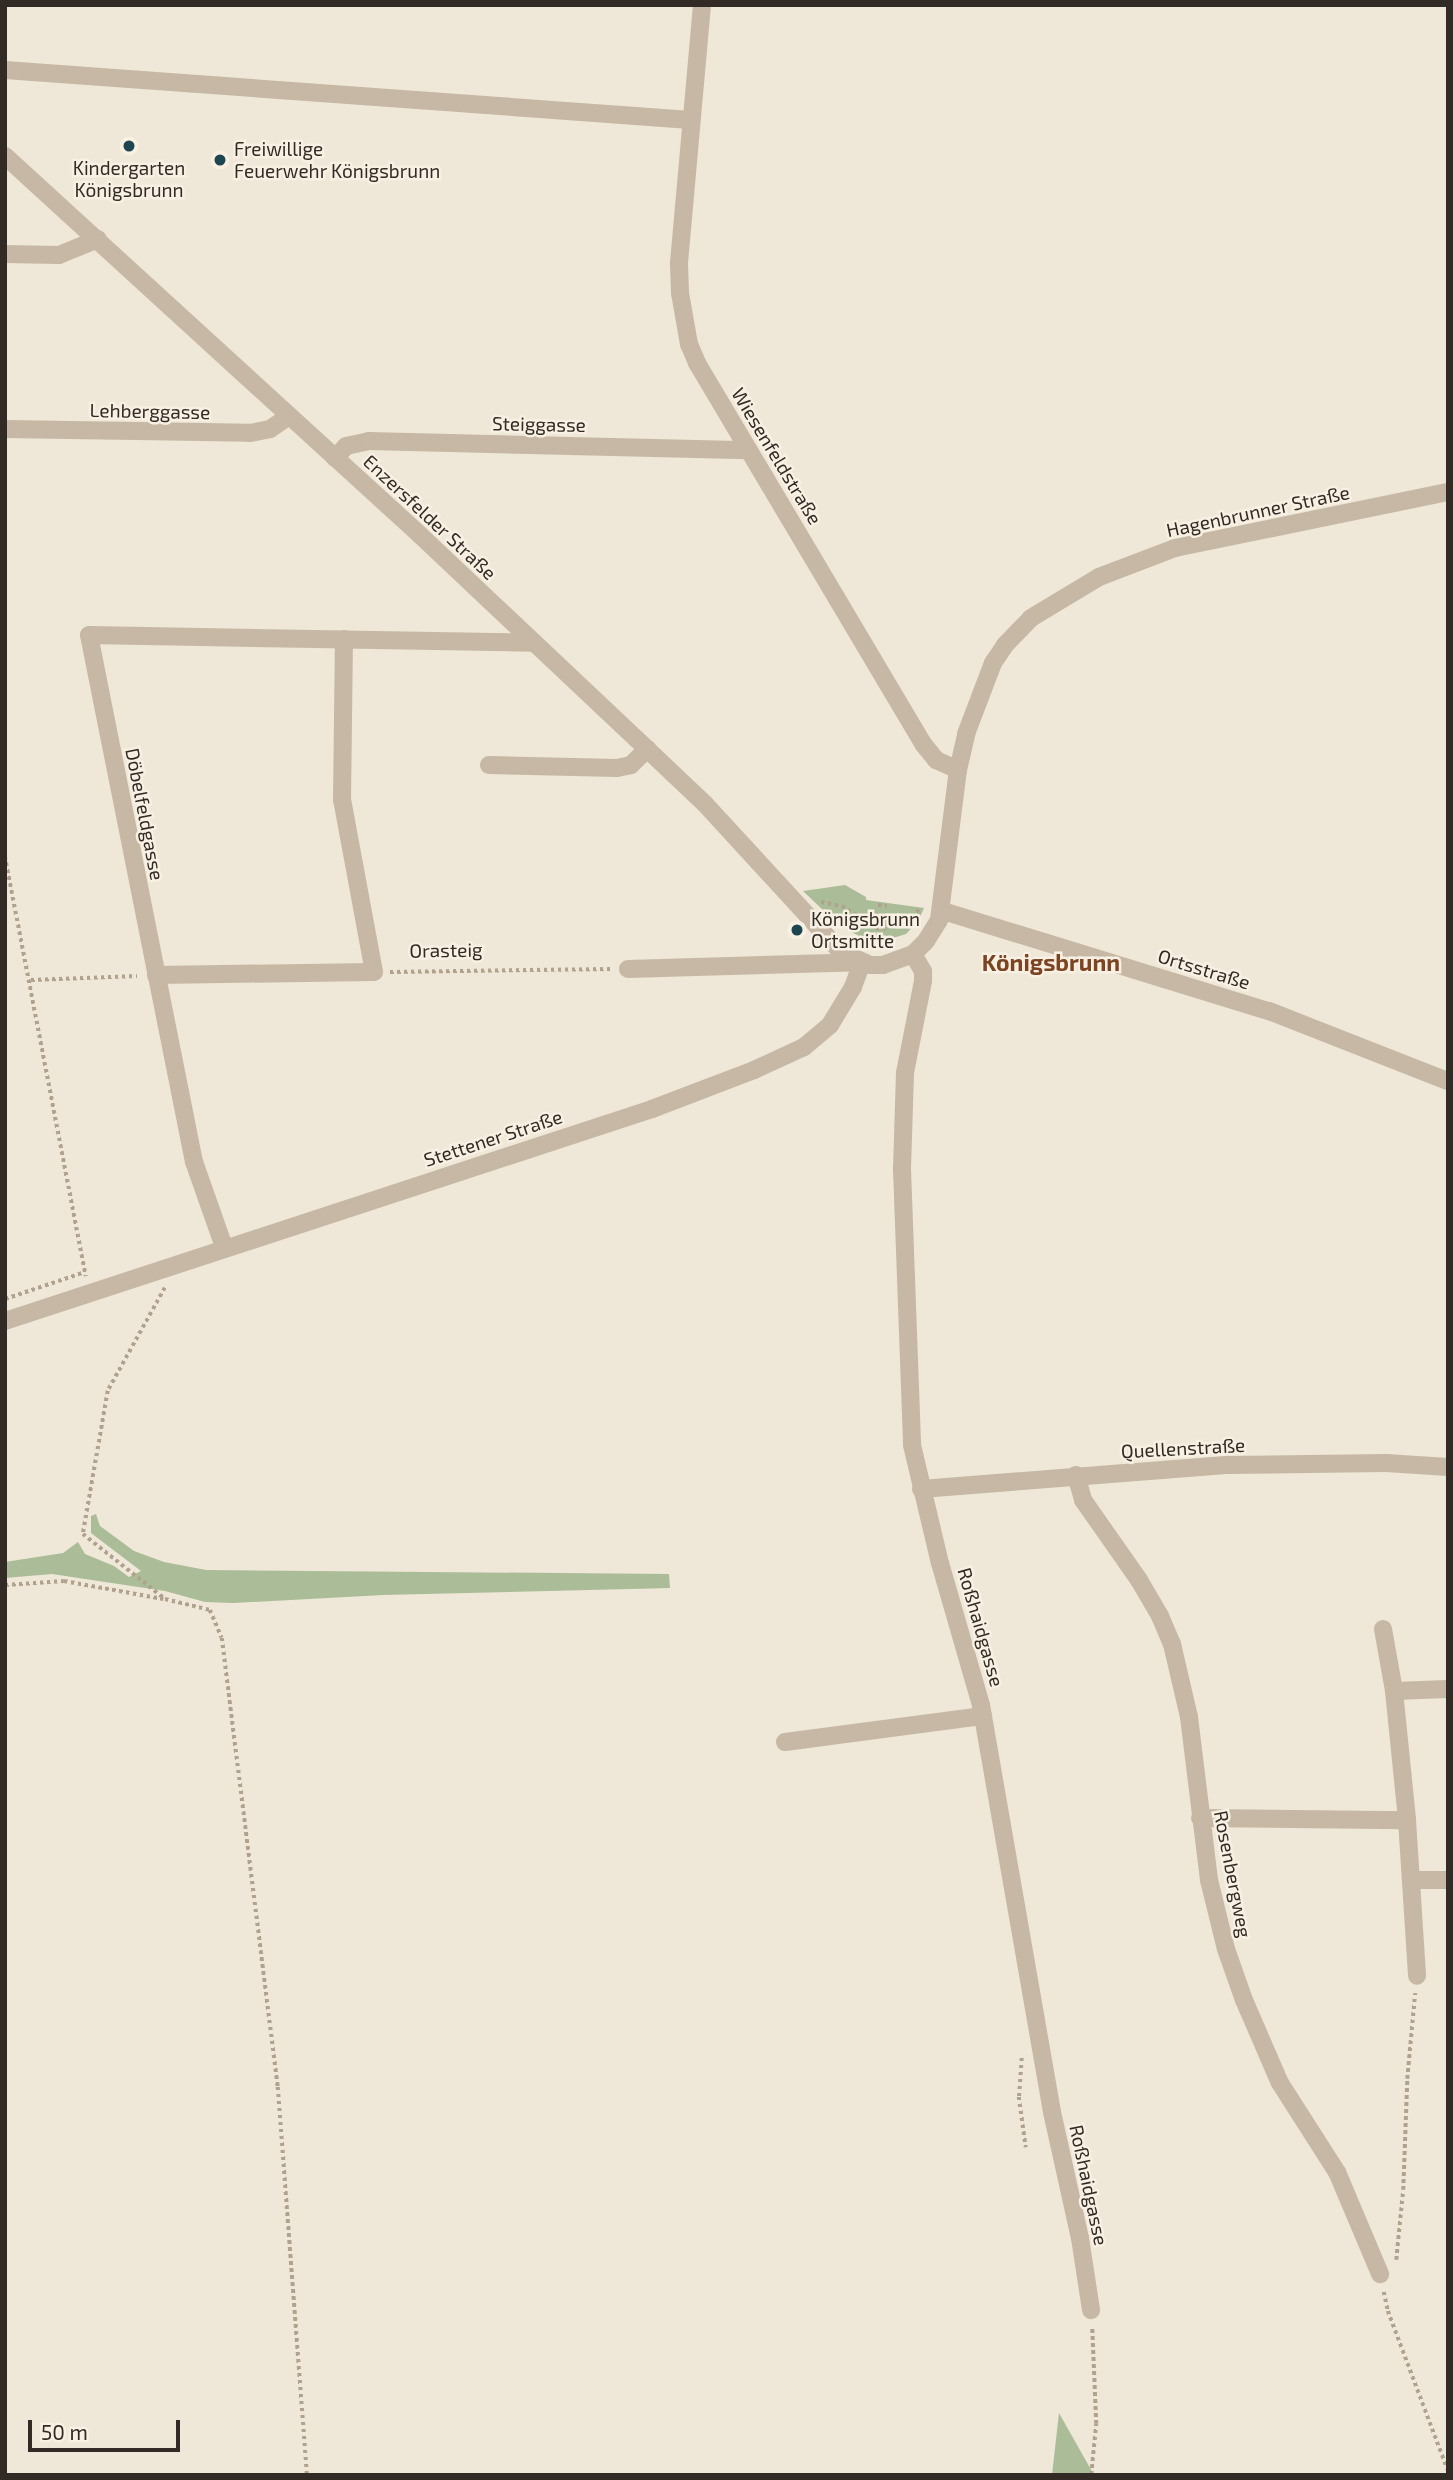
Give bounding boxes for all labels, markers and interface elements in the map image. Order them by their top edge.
marker: Kindergarten Königsbrunn [121,138,137,154]
place label: Freiwillige Feuerwehr Königsbrunn [234,138,441,182]
marker: Freiwillige Feuerwehr Königsbrunn [212,152,228,168]
place label: Kindergarten Königsbrunn [73,157,185,201]
street label: Wiesenfeldstraße [727,383,827,529]
street label: Lehberggasse [90,399,210,423]
street label: Steiggasse [492,412,586,436]
street label: Enzersfelder Straße [359,449,501,585]
street label: Hagenbrunner Straße [1164,480,1352,542]
street label: Döbelfeldgasse [121,746,169,882]
place label: Königsbrunn Ortsmitte [811,908,920,952]
marker: Königsbrunn Ortsmitte [789,922,805,938]
street label: Orasteig [409,938,483,962]
street label: Ortsstraße [1155,944,1253,994]
district label: Königsbrunn [982,948,1120,976]
street label: Stettener Straße [421,1105,565,1171]
street label: Quellenstraße [1120,1433,1246,1463]
street label: Roßhaidgasse [953,1565,1009,1689]
street label: Rosenbergweg [1210,1809,1256,1939]
street label: Roßhaidgasse [1065,2123,1113,2247]
scale bar [32,2406,184,2450]
text: 50 m [41,2419,88,2444]

